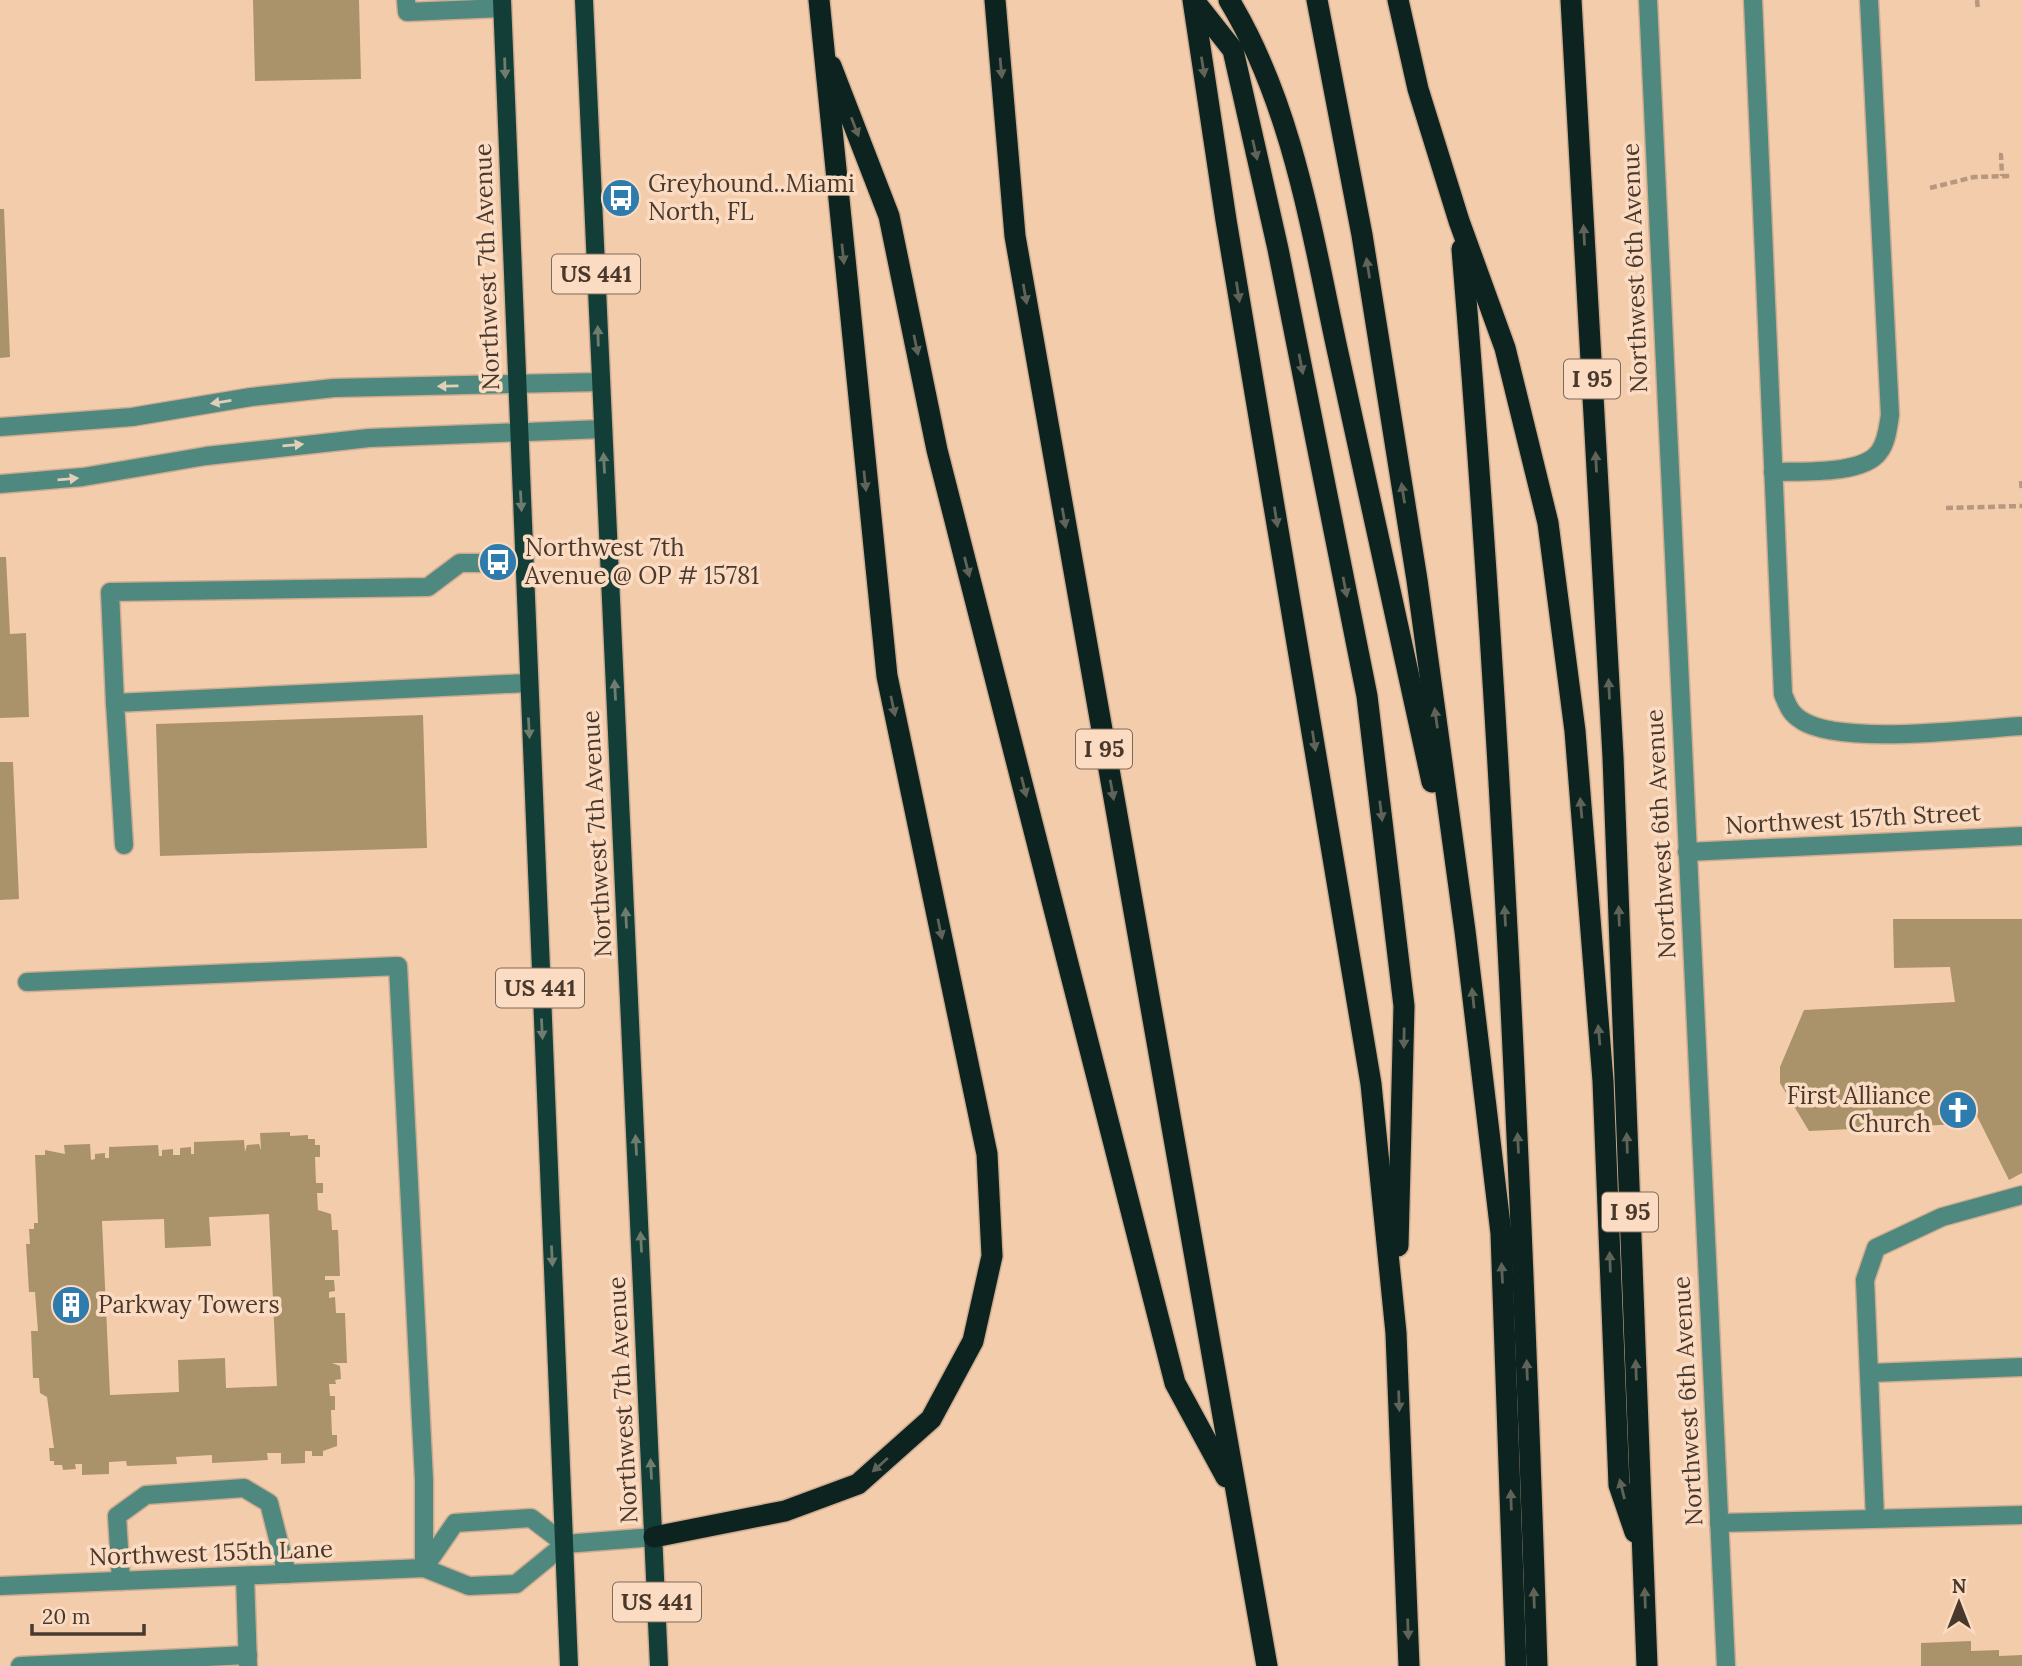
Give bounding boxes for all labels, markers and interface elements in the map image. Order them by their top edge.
one-way arrow [499,57,510,79]
one-way arrow [996,57,1007,79]
one-way arrow [1198,57,1209,79]
one-way arrow [849,116,860,137]
one-way arrow [1250,139,1261,161]
street label: Northwest 6th Avenue [1615,142,1654,394]
street label: Northwest 7th Avenue [467,143,506,391]
place label: Greyhound..Miami North, FL [648,168,855,227]
bus stop icon: Greyhound..Miami North, FL [600,177,642,219]
one-way arrow [1578,224,1589,246]
one-way arrow [838,244,849,266]
road number: US 441 [552,255,640,294]
one-way arrow [1362,257,1373,279]
one-way arrow [1233,281,1244,303]
one-way arrow [1020,283,1031,305]
one-way arrow [593,325,604,347]
one-way arrow [910,334,921,356]
one-way arrow [1295,353,1306,375]
road number: I 95 [1564,360,1620,398]
one-way arrow [436,380,458,392]
one-way arrow [210,397,232,408]
one-way arrow [282,439,304,450]
one-way arrow [1591,451,1602,473]
one-way arrow [599,452,610,474]
one-way arrow [860,470,871,492]
one-way arrow [57,473,79,484]
one-way arrow [1398,482,1409,504]
one-way arrow [515,490,526,512]
one-way arrow [1271,506,1282,528]
one-way arrow [1059,507,1070,529]
place label: Northwest 7th Avenue @ OP # 15781 [524,532,759,591]
bus stop icon: Northwest 7th Avenue @ OP # 15781 [477,541,519,583]
one-way arrow [962,556,973,578]
one-way arrow [1340,576,1351,598]
one-way arrow [1603,678,1614,700]
one-way arrow [609,679,620,701]
one-way arrow [888,695,899,717]
one-way arrow [1431,707,1442,729]
street label: Northwest 6th Avenue [1638,708,1683,960]
street label: Northwest 7th Avenue [575,710,618,958]
one-way arrow [524,718,535,740]
road number: I 95 [1076,730,1132,768]
one-way arrow [1308,730,1319,752]
one-way arrow [1019,776,1030,798]
one-way arrow [1107,780,1118,802]
street label: Northwest 157th Street [1724,796,1982,841]
one-way arrow [1575,797,1586,819]
one-way arrow [1375,801,1386,823]
one-way arrow [1500,905,1511,927]
one-way arrow [1613,905,1624,927]
one-way arrow [620,906,631,928]
one-way arrow [935,918,946,940]
road number: US 441 [496,968,584,1007]
one-way arrow [1467,987,1478,1009]
one-way arrow [537,1018,548,1040]
one-way arrow [1594,1023,1605,1045]
one-way arrow [1398,1027,1409,1049]
place label: First Alliance Church [1787,1080,1931,1139]
church icon: First Alliance Church [1937,1089,1979,1131]
one-way arrow [1512,1132,1523,1154]
one-way arrow [1622,1132,1633,1154]
one-way arrow [631,1134,642,1156]
road number: I 95 [1602,1192,1658,1232]
one-way arrow [635,1231,646,1253]
one-way arrow [547,1246,558,1268]
one-way arrow [1605,1251,1616,1273]
one-way arrow [1497,1261,1508,1283]
street label: Northwest 6th Avenue [1665,1275,1710,1527]
street label: Northwest 7th Avenue [601,1276,644,1524]
building icon: Parkway Towers [50,1284,92,1326]
place label: Parkway Towers [98,1289,280,1320]
one-way arrow [1522,1359,1533,1381]
one-way arrow [1630,1359,1642,1381]
one-way arrow [1393,1391,1404,1413]
one-way arrow [872,1456,889,1472]
one-way arrow [645,1458,656,1480]
one-way arrow [1616,1478,1627,1500]
one-way arrow [1506,1489,1517,1511]
street label: Northwest 155th Lane [88,1533,333,1572]
north arrow [1924,1568,1994,1638]
text: N [1952,1574,1967,1598]
road number: US 441 [613,1582,701,1622]
one-way arrow [1529,1587,1540,1609]
one-way arrow [1639,1587,1650,1609]
scale bar [32,1592,144,1636]
text: 20 m [42,1603,91,1630]
one-way arrow [1402,1618,1413,1640]

